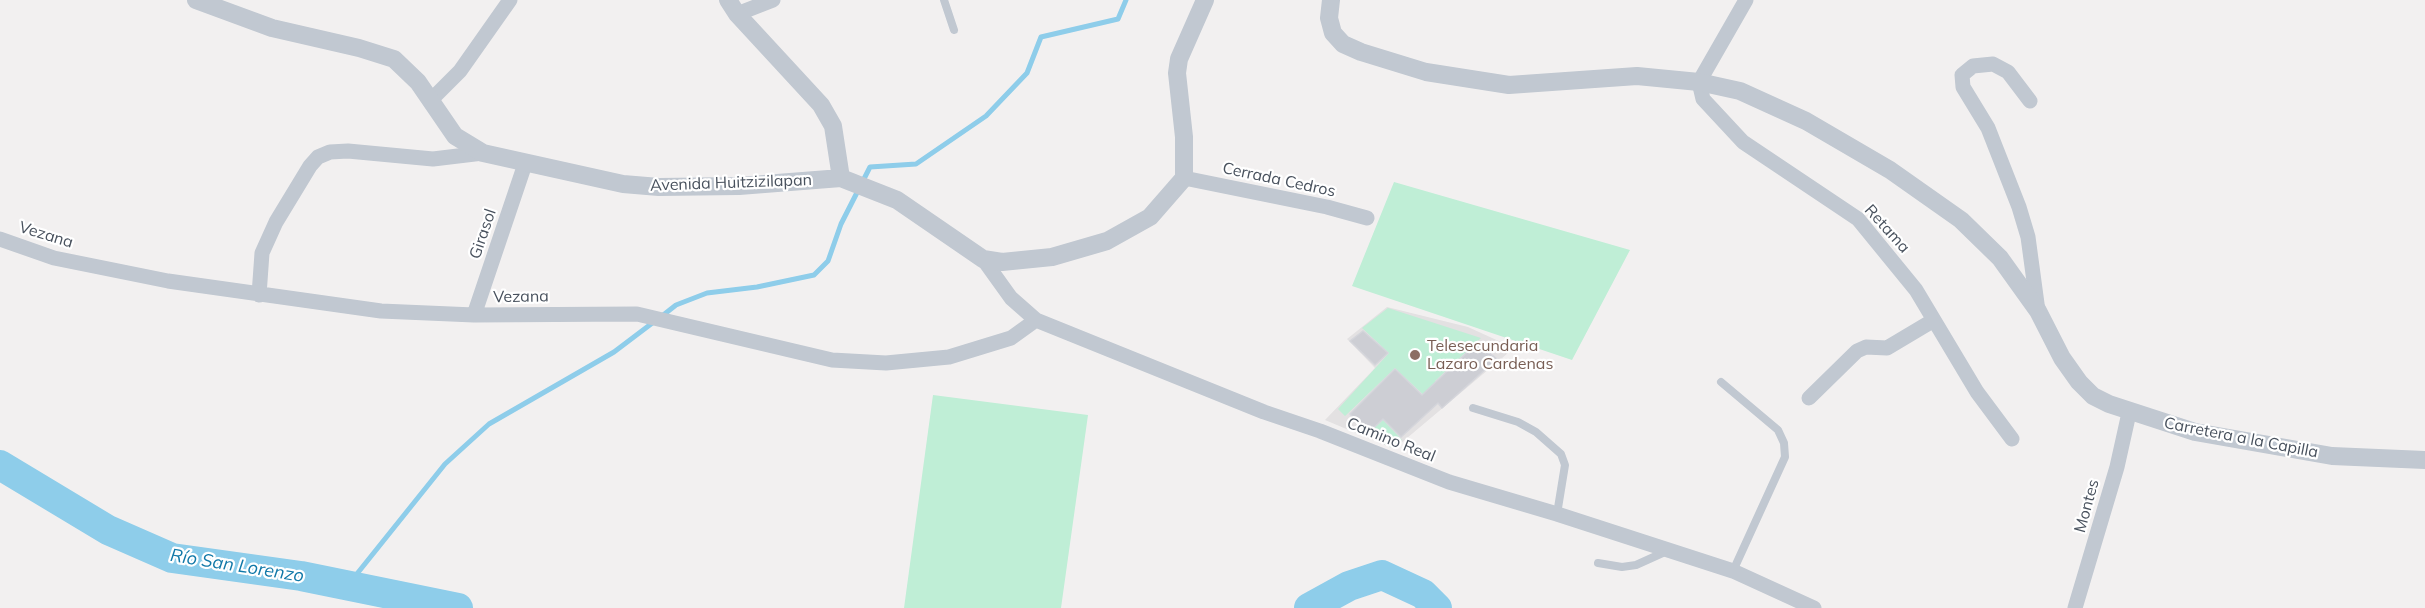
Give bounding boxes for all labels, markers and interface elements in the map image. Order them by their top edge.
street label: Cerrada Cedros [1221,159,1337,201]
street label: Avenida Huitzizilapan [650,171,812,195]
street label: Retama [1860,201,1914,257]
street label: Girasol [466,206,500,262]
street label: Vezana [17,218,75,252]
street label: Vezana [493,287,549,307]
place label: Telesecundaria Lazaro Cardenas [1427,336,1553,374]
marker: Telesecundaria Lazaro Cardenas [1408,348,1422,362]
street label: Camino Real [1344,414,1438,466]
street label: Carretera a la Capilla [2162,414,2320,462]
street label: Montes [2071,477,2103,535]
water label: Río San Lorenzo [169,545,305,587]

